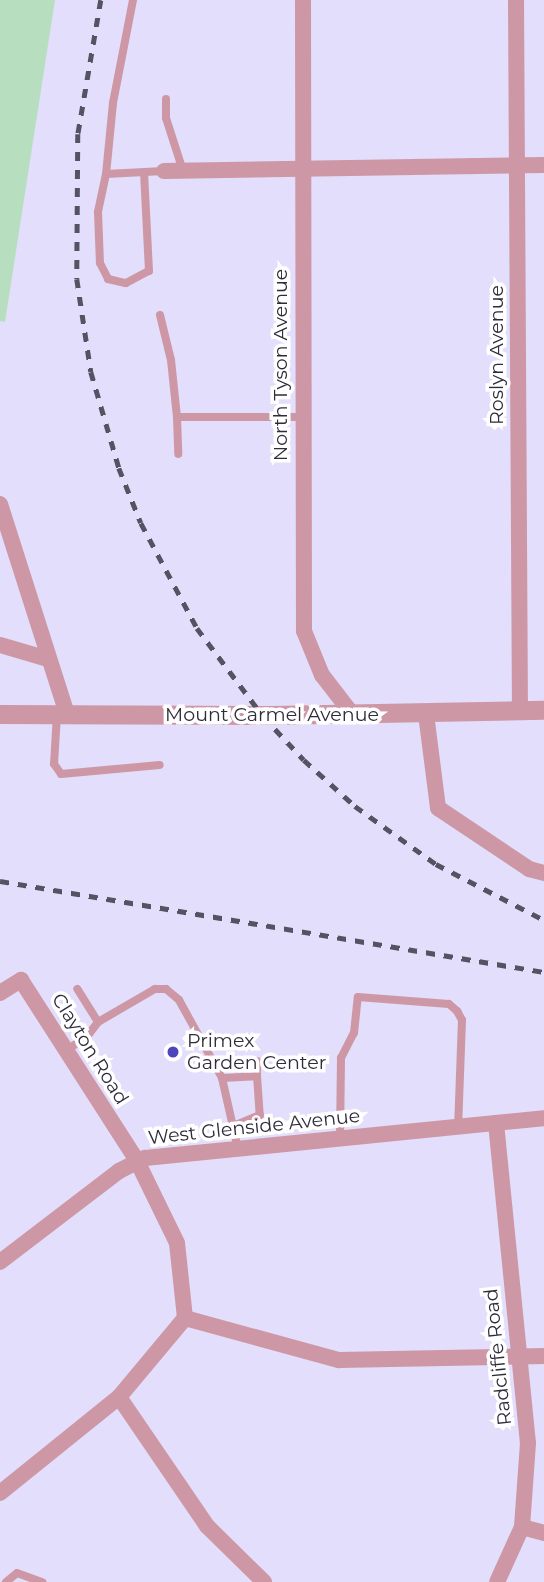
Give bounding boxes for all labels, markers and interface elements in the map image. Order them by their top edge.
street label: North Tyson Avenue [270,269,292,461]
street label: Roslyn Avenue [486,285,508,425]
street label: Mount Carmel Avenue [165,704,379,726]
street label: Clayton Road [47,989,133,1109]
place label: Primex Garden Center [187,1030,326,1074]
marker: Primex Garden Center [165,1044,181,1060]
street label: West Glenside Avenue [147,1105,361,1149]
street label: Radcliffe Road [479,1287,517,1427]

